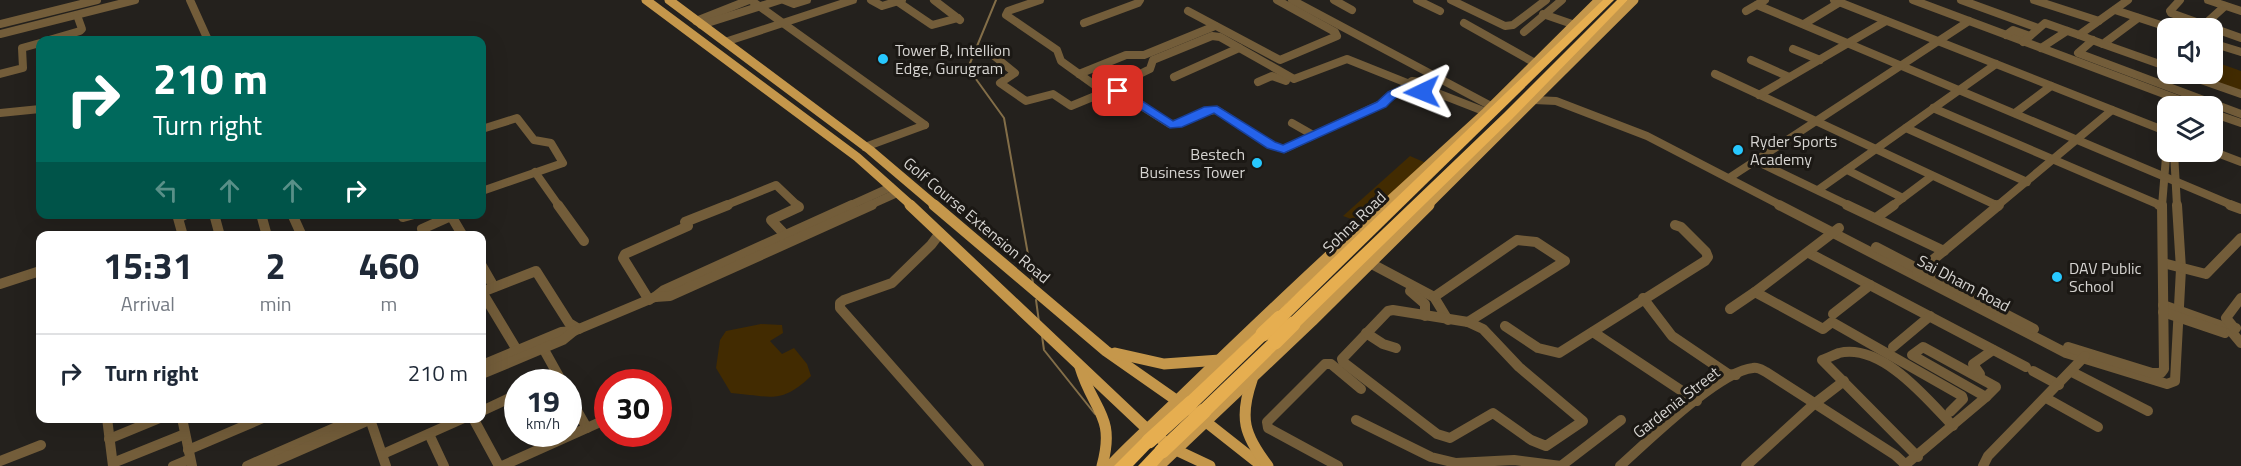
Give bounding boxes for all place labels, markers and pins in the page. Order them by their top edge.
place label: Tower B, Intellion Edge, Gurugram [895,38,1011,80]
marker: Tower B, Intellion Edge, Gurugram [876,52,890,66]
pin [1092,65,1143,116]
place label: Ryder Sports Academy [1750,129,1837,171]
place label: Bestech Business Tower [1140,142,1245,184]
marker: Ryder Sports Academy [1731,143,1745,157]
marker: Bestech Business Tower [1250,156,1264,170]
place label: DAV Public School [2069,256,2142,298]
marker: DAV Public School [2050,270,2064,284]

